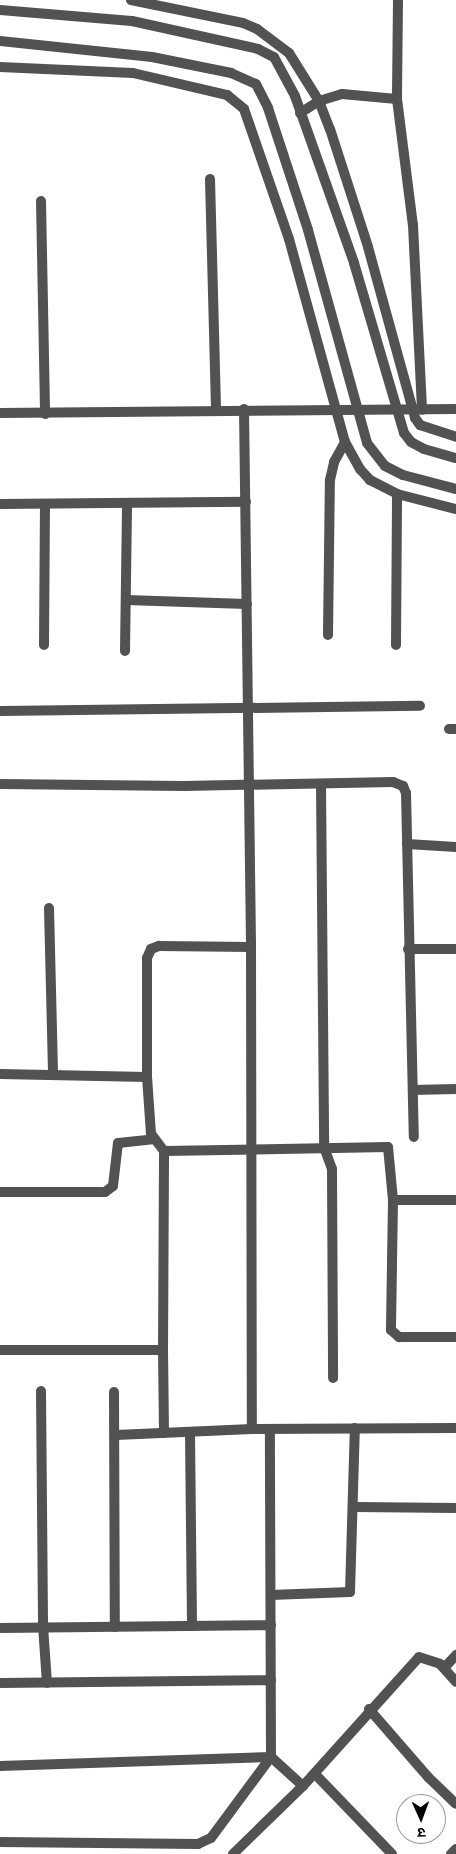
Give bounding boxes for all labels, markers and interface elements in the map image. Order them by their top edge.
north arrow [396,1794,446,1844]
text: उ [417,1825,426,1842]

